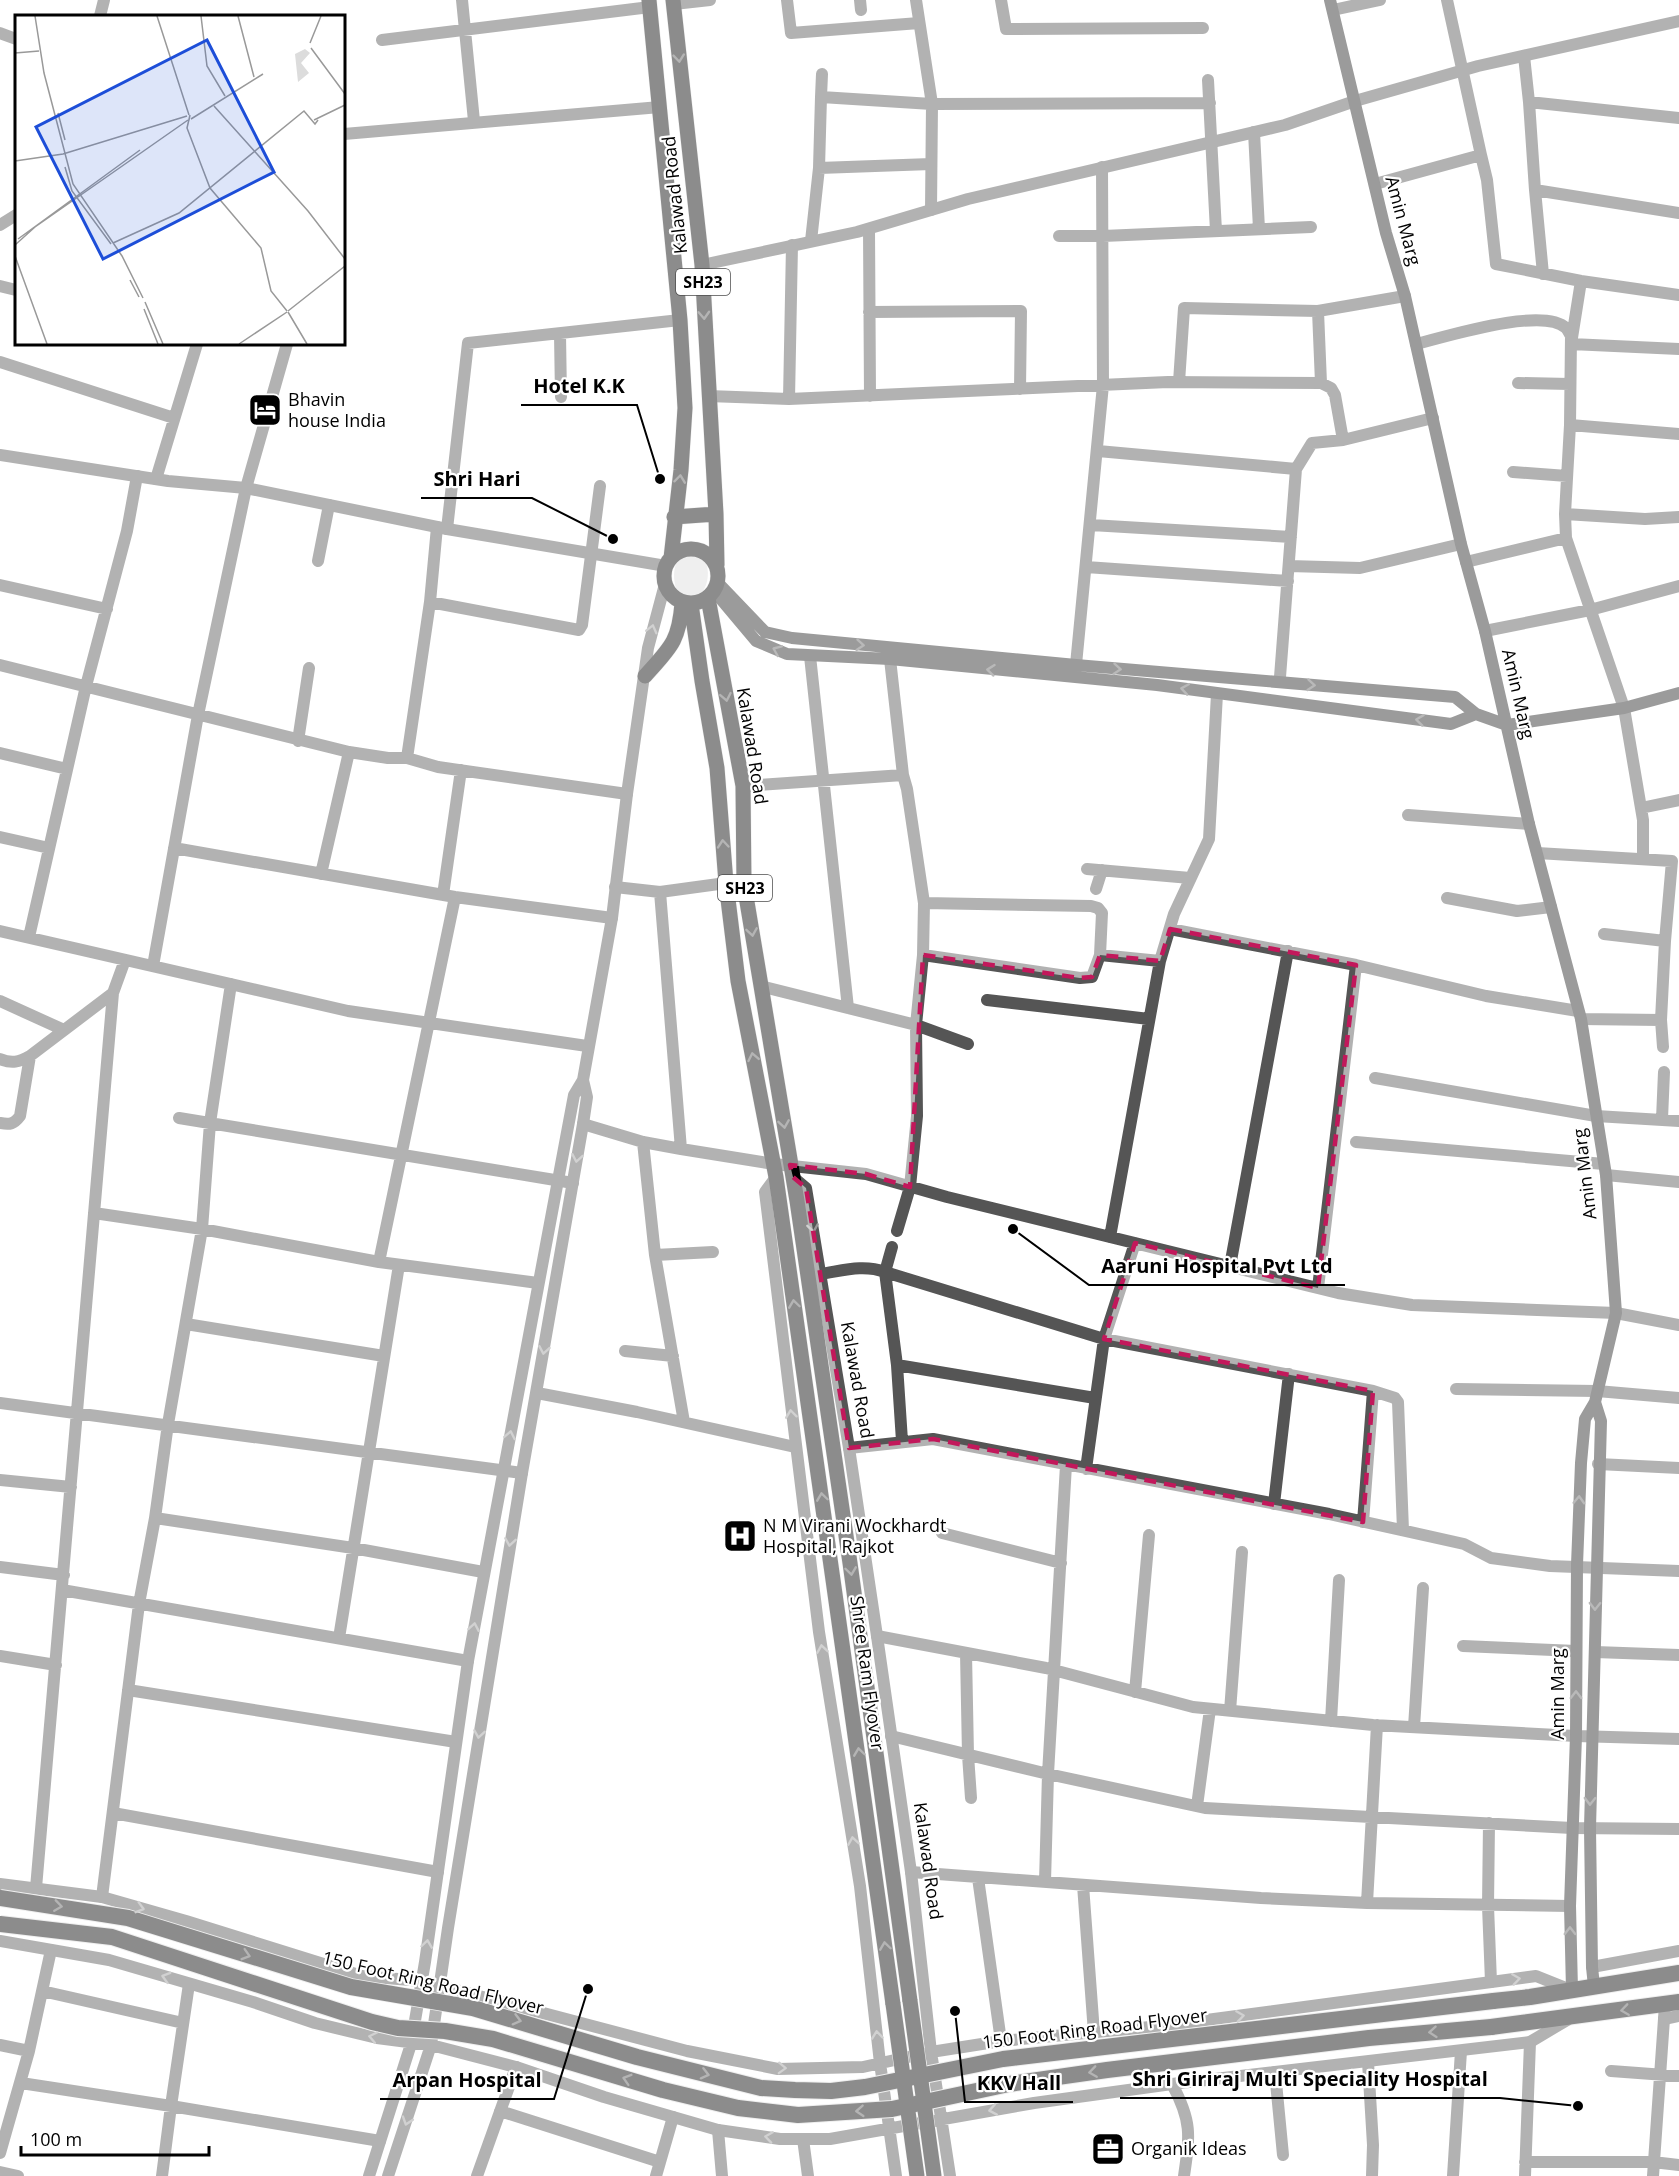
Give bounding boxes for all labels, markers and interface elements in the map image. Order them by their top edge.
inset map [15,15,345,345]
one-way arrow [672,54,685,63]
street label: Kalawad Road [656,135,692,255]
street label: Amin Marg [1381,173,1427,268]
road number: SH23 [676,269,730,295]
one-way arrow [698,310,711,319]
callout: Hotel K.K [521,367,637,405]
text: Hotel K.K [533,372,626,399]
place label: Bhavin house India [288,387,386,432]
hotel icon: Bhavin house India [247,392,283,428]
callout: Shri Hari [421,460,532,498]
text: Shri Hari [433,465,521,492]
one-way arrow [673,474,685,484]
one-way arrow [644,624,657,634]
one-way arrow [855,638,864,651]
one-way arrow [772,645,783,657]
street label: Amin Marg [1497,646,1541,741]
one-way arrow [1112,662,1121,675]
one-way arrow [987,664,996,676]
one-way arrow [1306,678,1316,691]
one-way arrow [1180,684,1190,696]
street label: Kalawad Road [732,686,774,806]
one-way arrow [719,692,732,702]
one-way arrow [1415,715,1424,727]
one-way arrow [717,839,730,848]
road number: SH23 [718,875,772,901]
one-way arrow [745,926,758,936]
one-way arrow [747,1053,760,1063]
one-way arrow [777,1119,790,1129]
street label: Amin Marg [1566,1127,1602,1221]
one-way arrow [572,1153,584,1162]
one-way arrow [806,1224,818,1233]
callout: Aaruni Hospital Pvt Ltd [1089,1247,1345,1285]
text: Aaruni Hospital Pvt Ltd [1101,1252,1333,1279]
one-way arrow [788,1299,800,1309]
street label: Kalawad Road [836,1320,880,1440]
one-way arrow [539,1345,551,1355]
one-way arrow [785,1409,797,1418]
one-way arrow [503,1431,516,1441]
one-way arrow [816,1492,828,1502]
one-way arrow [1573,1495,1586,1504]
place label: N M Virani Wockhardt Hospital, Rajkot [763,1513,946,1558]
hospital icon: N M Virani Wockhardt Hospital, Rajkot [722,1518,758,1554]
one-way arrow [505,1537,517,1547]
one-way arrow [845,1566,857,1575]
street label: Shree Ram Flyover [845,1594,891,1752]
one-way arrow [1589,1602,1602,1611]
one-way arrow [467,1622,479,1632]
one-way arrow [816,1644,828,1653]
street label: Amin Marg [1545,1648,1569,1740]
one-way arrow [1570,1690,1582,1699]
one-way arrow [473,1729,486,1739]
one-way arrow [853,1748,865,1757]
one-way arrow [1584,1797,1597,1806]
street label: Kalawad Road [909,1801,949,1921]
one-way arrow [847,1837,859,1846]
one-way arrow [53,1900,63,1912]
one-way arrow [134,1901,145,1913]
one-way arrow [1564,1927,1576,1936]
one-way arrow [421,1940,433,1949]
one-way arrow [880,1941,892,1950]
street label: 150 Foot Ring Road Flyover [320,1945,547,2019]
one-way arrow [240,1948,251,1960]
one-way arrow [161,1972,171,1984]
one-way arrow [1512,1973,1521,1985]
street label: 150 Foot Ring Road Flyover [981,2002,1209,2054]
one-way arrow [1620,2003,1629,2015]
one-way arrow [1235,2010,1244,2022]
one-way arrow [512,2013,522,2026]
one-way arrow [1428,2025,1437,2038]
one-way arrow [871,2030,884,2039]
one-way arrow [368,2031,378,2044]
callout: Shri Giriraj Multi Speciality Hospital [1120,2060,1500,2098]
callout: Arpan Hospital [380,2061,554,2099]
one-way arrow [778,2062,787,2075]
callout: KKV Hall [965,2064,1073,2102]
text: Shri Giriraj Multi Speciality Hospital [1132,2065,1488,2092]
text: Arpan Hospital [392,2066,542,2093]
one-way arrow [699,2066,709,2079]
one-way arrow [1089,2066,1098,2078]
text: KKV Hall [977,2069,1061,2096]
one-way arrow [622,2074,633,2086]
one-way arrow [989,2103,999,2116]
one-way arrow [855,2104,864,2117]
one-way arrow [401,2115,414,2126]
scale bar [21,2119,208,2157]
text: 100 m [30,2127,82,2151]
office icon: Organik Ideas [1090,2131,1126,2167]
one-way arrow [764,2132,773,2144]
place label: Organik Ideas [1131,2136,1247,2160]

